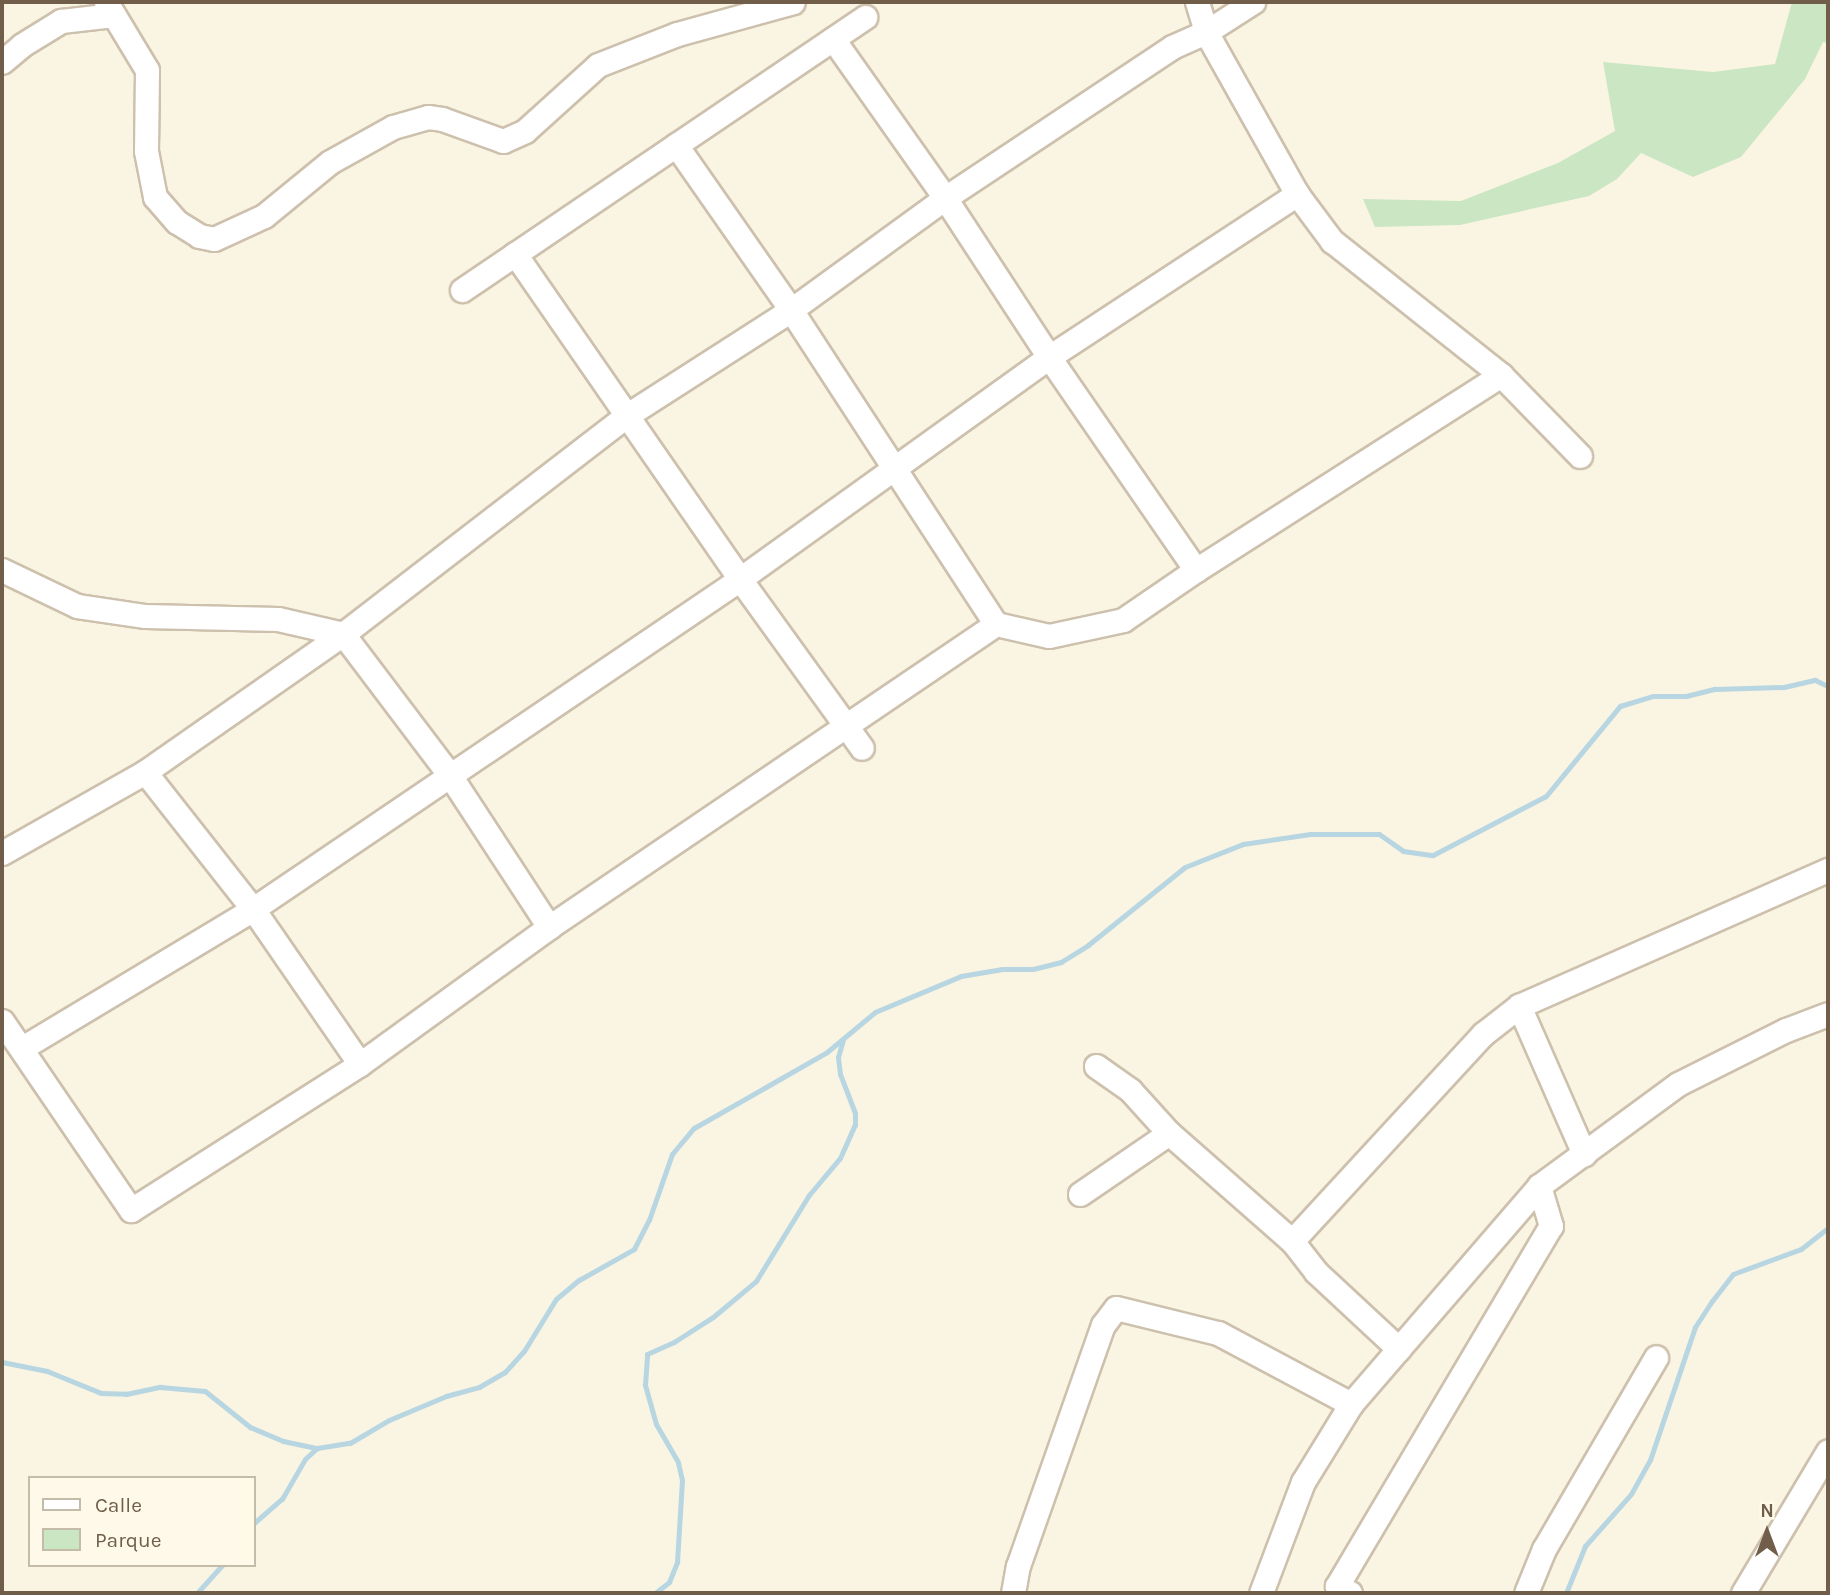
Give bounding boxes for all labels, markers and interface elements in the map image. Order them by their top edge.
legend [28,1476,256,1567]
text: Calle [95,1493,142,1517]
north arrow [1732,1497,1802,1567]
text: N [1760,1500,1774,1522]
text: Parque [95,1528,162,1552]

